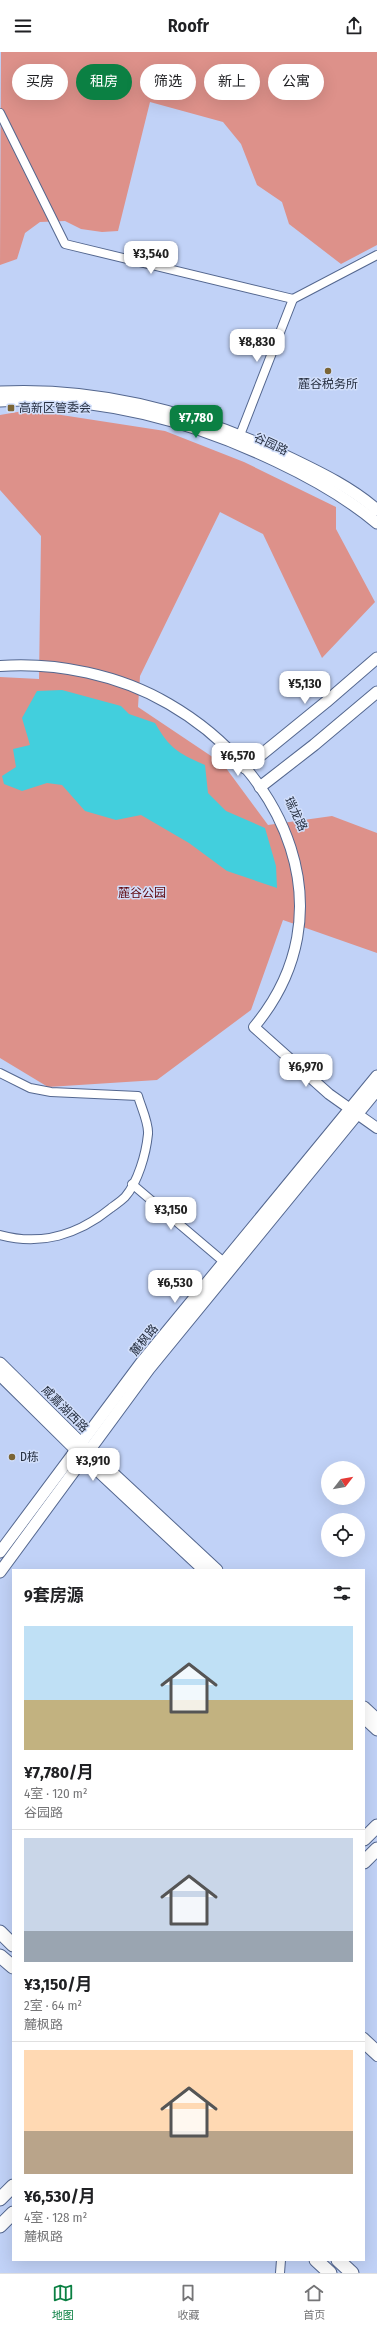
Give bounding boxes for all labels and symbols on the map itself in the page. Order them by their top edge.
pin: ¥3,540 [118,241,184,275]
pin: ¥8,830 [224,329,290,363]
marker: 麓谷税务所 [323,366,333,376]
place label: 麓谷税务所 [298,377,358,391]
place label: 高新区管委会 [19,401,91,415]
marker: 高新区管委会 [6,403,16,413]
pin: ¥7,780 [163,405,229,439]
street label: 谷园路 [252,430,290,458]
pin: ¥5,130 [272,671,338,705]
pin: ¥6,570 [205,743,271,777]
street label: 瑞龙路 [282,795,310,833]
park label: 麓谷公园 [118,886,166,900]
pin: ¥6,970 [273,1054,339,1088]
pin: ¥3,150 [138,1197,204,1231]
pin: ¥6,530 [142,1270,208,1304]
street label: 麓枫路 [127,1322,161,1358]
street label: 咸嘉湖西路 [39,1383,91,1435]
pin: ¥3,910 [60,1448,126,1482]
place label: D栋 [20,1450,39,1464]
marker: D栋 [7,1452,17,1462]
north arrow [321,1461,365,1505]

